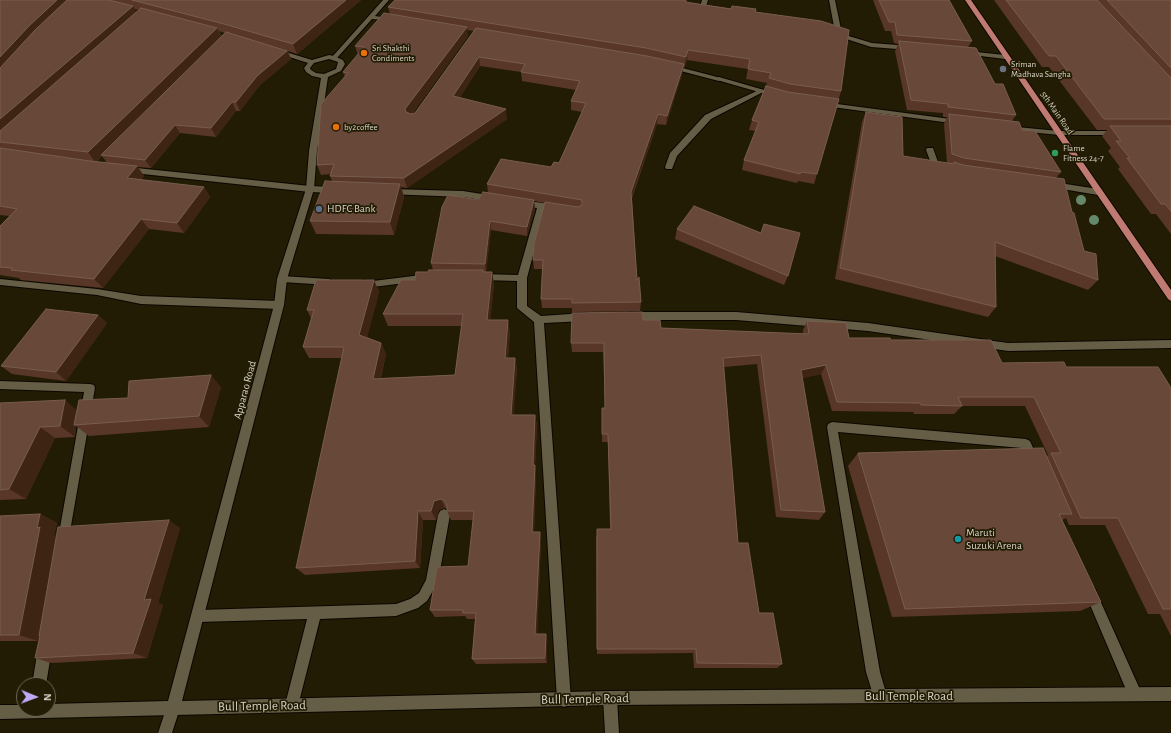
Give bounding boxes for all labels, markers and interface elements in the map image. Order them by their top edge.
place label: Sri Shakthi Condiments [372,43,415,64]
marker: Sri Shakthi Condiments [359,48,369,58]
place label: Sriman Madhava Sangha [1011,59,1071,80]
marker: Sriman Madhava Sangha [998,64,1008,74]
street label: 5th Main Road [1038,89,1076,137]
marker: by2coffee [331,122,341,132]
place label: by2coffee [344,122,378,132]
place label: Flame Fitness 24-7 [1063,143,1104,164]
marker: Flame Fitness 24-7 [1050,148,1060,158]
place label: HDFC Bank [327,202,375,216]
marker: HDFC Bank [314,204,324,214]
street label: Apparao Road [231,359,259,421]
place label: Maruti Suzuki Arena [966,526,1022,552]
marker: Maruti Suzuki Arena [953,534,963,544]
north arrow [16,677,56,717]
street label: Bull Temple Road [865,688,953,704]
street label: Bull Temple Road [541,690,629,708]
text: N [42,693,53,701]
street label: Bull Temple Road [218,697,306,715]

